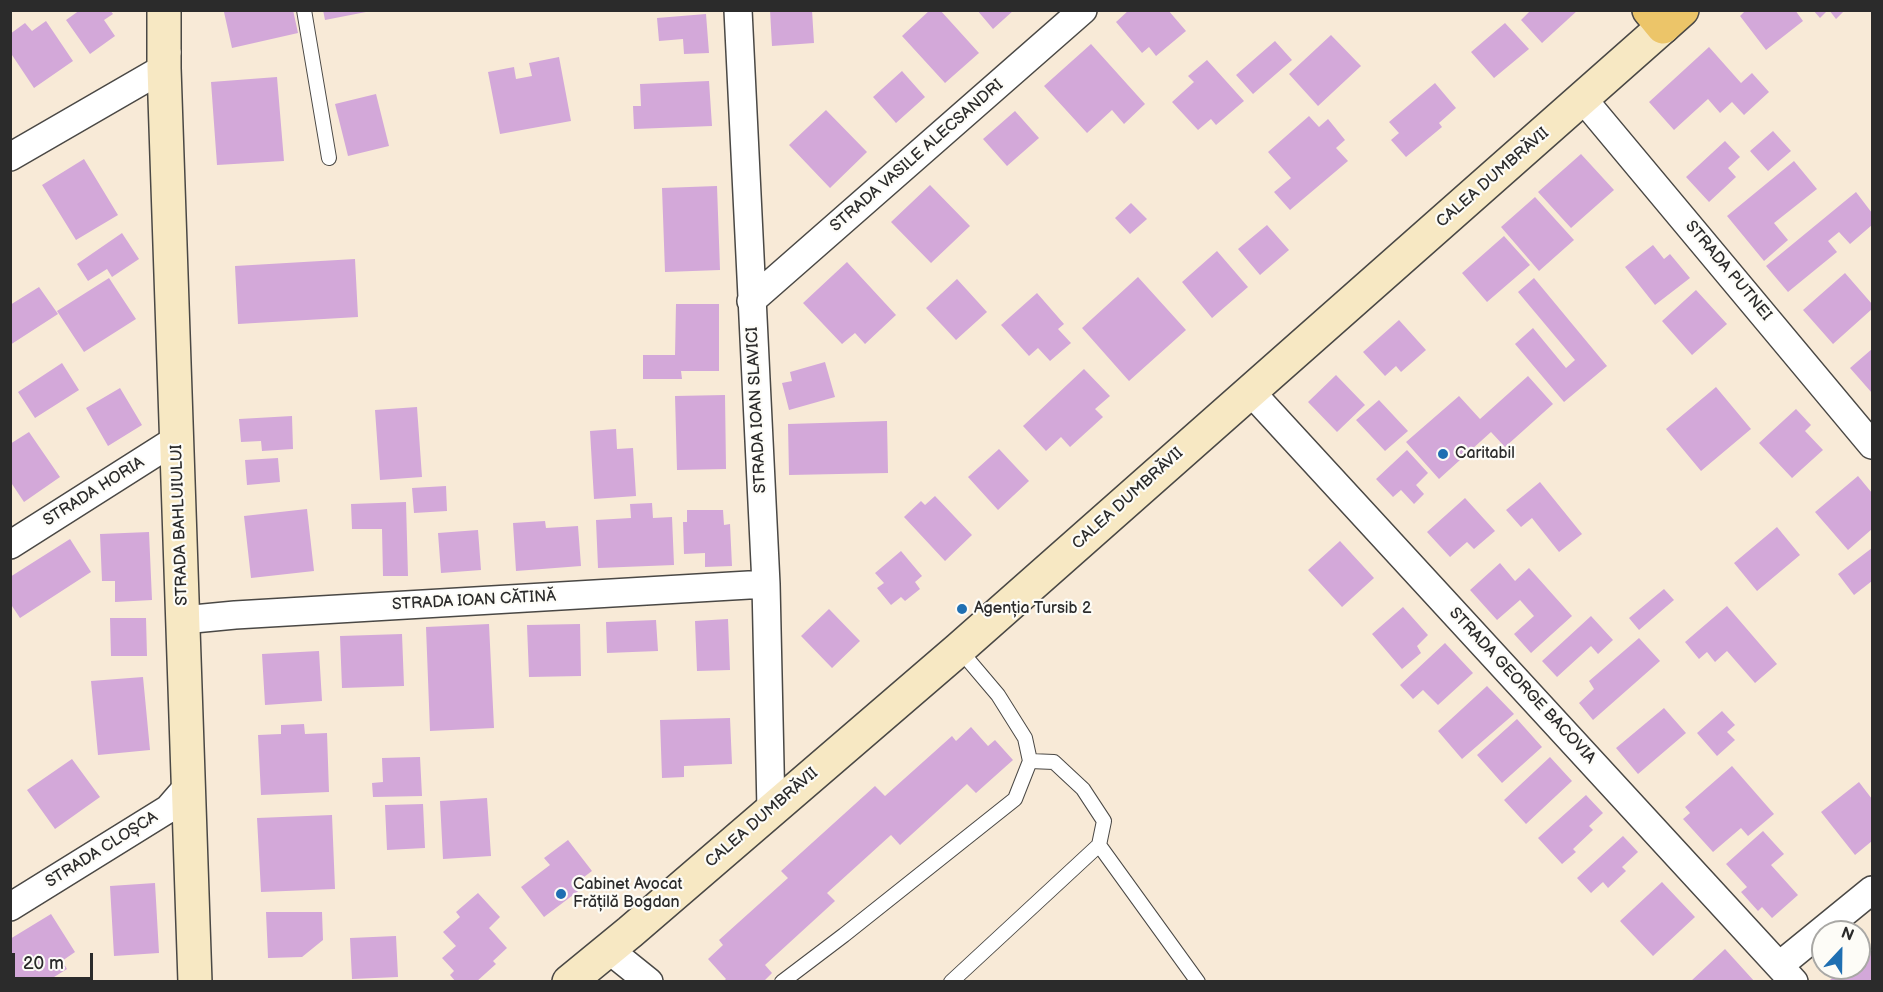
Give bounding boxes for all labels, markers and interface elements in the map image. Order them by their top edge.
street label: STRADA VASILE ALECSANDRI [827,76,1007,236]
street label: CALEA DUMBRĂVII [1433,124,1553,232]
street label: STRADA PUTNEI [1681,217,1775,325]
street label: STRADA IOAN SLAVICI [743,326,771,494]
street label: STRADA BAHLUIULUI [168,444,192,606]
street label: CALEA DUMBRĂVII [1069,444,1187,554]
place label: Caritabil [1455,444,1515,464]
marker: Caritabil [1436,447,1450,461]
street label: STRADA HORIA [40,453,148,531]
street label: STRADA IOAN CĂTINĂ [392,587,556,615]
place label: Agenția Tursib 2 [974,599,1091,619]
marker: Agenția Tursib 2 [955,602,969,616]
street label: STRADA GEORGE BACOVIA [1445,604,1599,768]
street label: CALEA DUMBRĂVII [702,764,822,872]
street label: STRADA CLOȘCA [42,808,162,892]
place label: Cabinet Avocat Frățilă Bogdan [573,875,682,913]
marker: Cabinet Avocat Frățilă Bogdan [554,887,568,901]
north arrow [1811,920,1871,980]
text: N [1838,924,1856,946]
scale bar [15,941,96,979]
text: 20 m [23,953,64,974]

